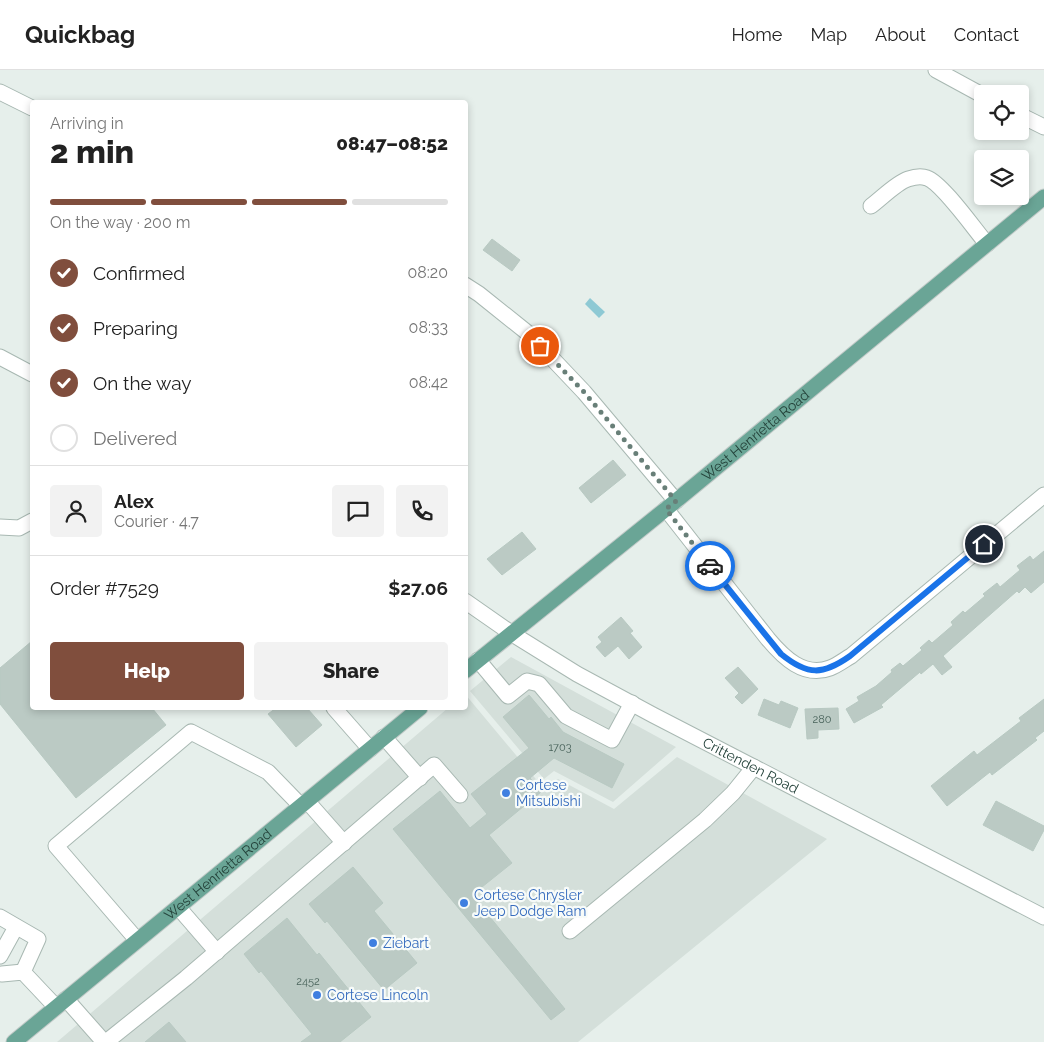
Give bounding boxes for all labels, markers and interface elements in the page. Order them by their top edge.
text: Quickbag [25,20,135,49]
text: Home [731,24,782,45]
text: Map [810,24,847,45]
text: About [875,24,926,45]
text: Contact [954,24,1019,45]
map controls [974,85,1029,205]
button: locate [974,85,1029,140]
text: Arriving in [50,114,124,133]
text: 08:47–08:52 [336,132,448,154]
text: 2 min [50,133,134,170]
button: layers [974,150,1029,205]
text: On the way · 200 m [50,213,190,232]
icon: check [50,259,78,287]
text: Confirmed [93,262,185,284]
text: 08:20 [408,263,448,282]
icon: check [50,314,78,342]
text: Preparing [93,317,178,339]
text: 08:33 [409,318,448,337]
pin [519,325,561,367]
icon: bag [526,332,554,360]
icon: check [50,369,78,397]
text: On the way [93,372,192,394]
text: 08:42 [409,373,448,392]
street label: West Henrietta Road [699,386,812,484]
text: Delivered [93,427,177,449]
button: person [50,485,102,537]
button: chat [332,485,384,537]
button: phone [396,485,448,537]
text: Alex [114,490,154,512]
text: Courier · 4.7 [114,512,199,531]
pin [963,523,1005,565]
icon: home [970,530,998,558]
courier [685,541,735,591]
icon: car [696,552,724,580]
text: Order #7529 [50,577,159,599]
text: $27.06 [388,577,448,599]
button: Help [50,642,244,700]
button: Share [254,642,448,700]
house number: 280 [813,713,832,726]
street label: Crittenden Road [700,734,801,797]
house number: 1703 [548,741,572,754]
place label: Cortese Mitsubishi [516,777,581,809]
marker: Cortese Mitsubishi [500,787,512,799]
street label: West Henrietta Road [161,826,275,923]
place label: Cortese Chrysler Jeep Dodge Ram [474,887,586,919]
marker: Cortese Chrysler Jeep Dodge Ram [458,897,470,909]
place label: Ziebart [383,935,429,951]
marker: Ziebart [367,937,379,949]
house number: 2452 [296,975,320,988]
place label: Cortese Lincoln [327,987,428,1003]
marker: Cortese Lincoln [311,989,323,1001]

